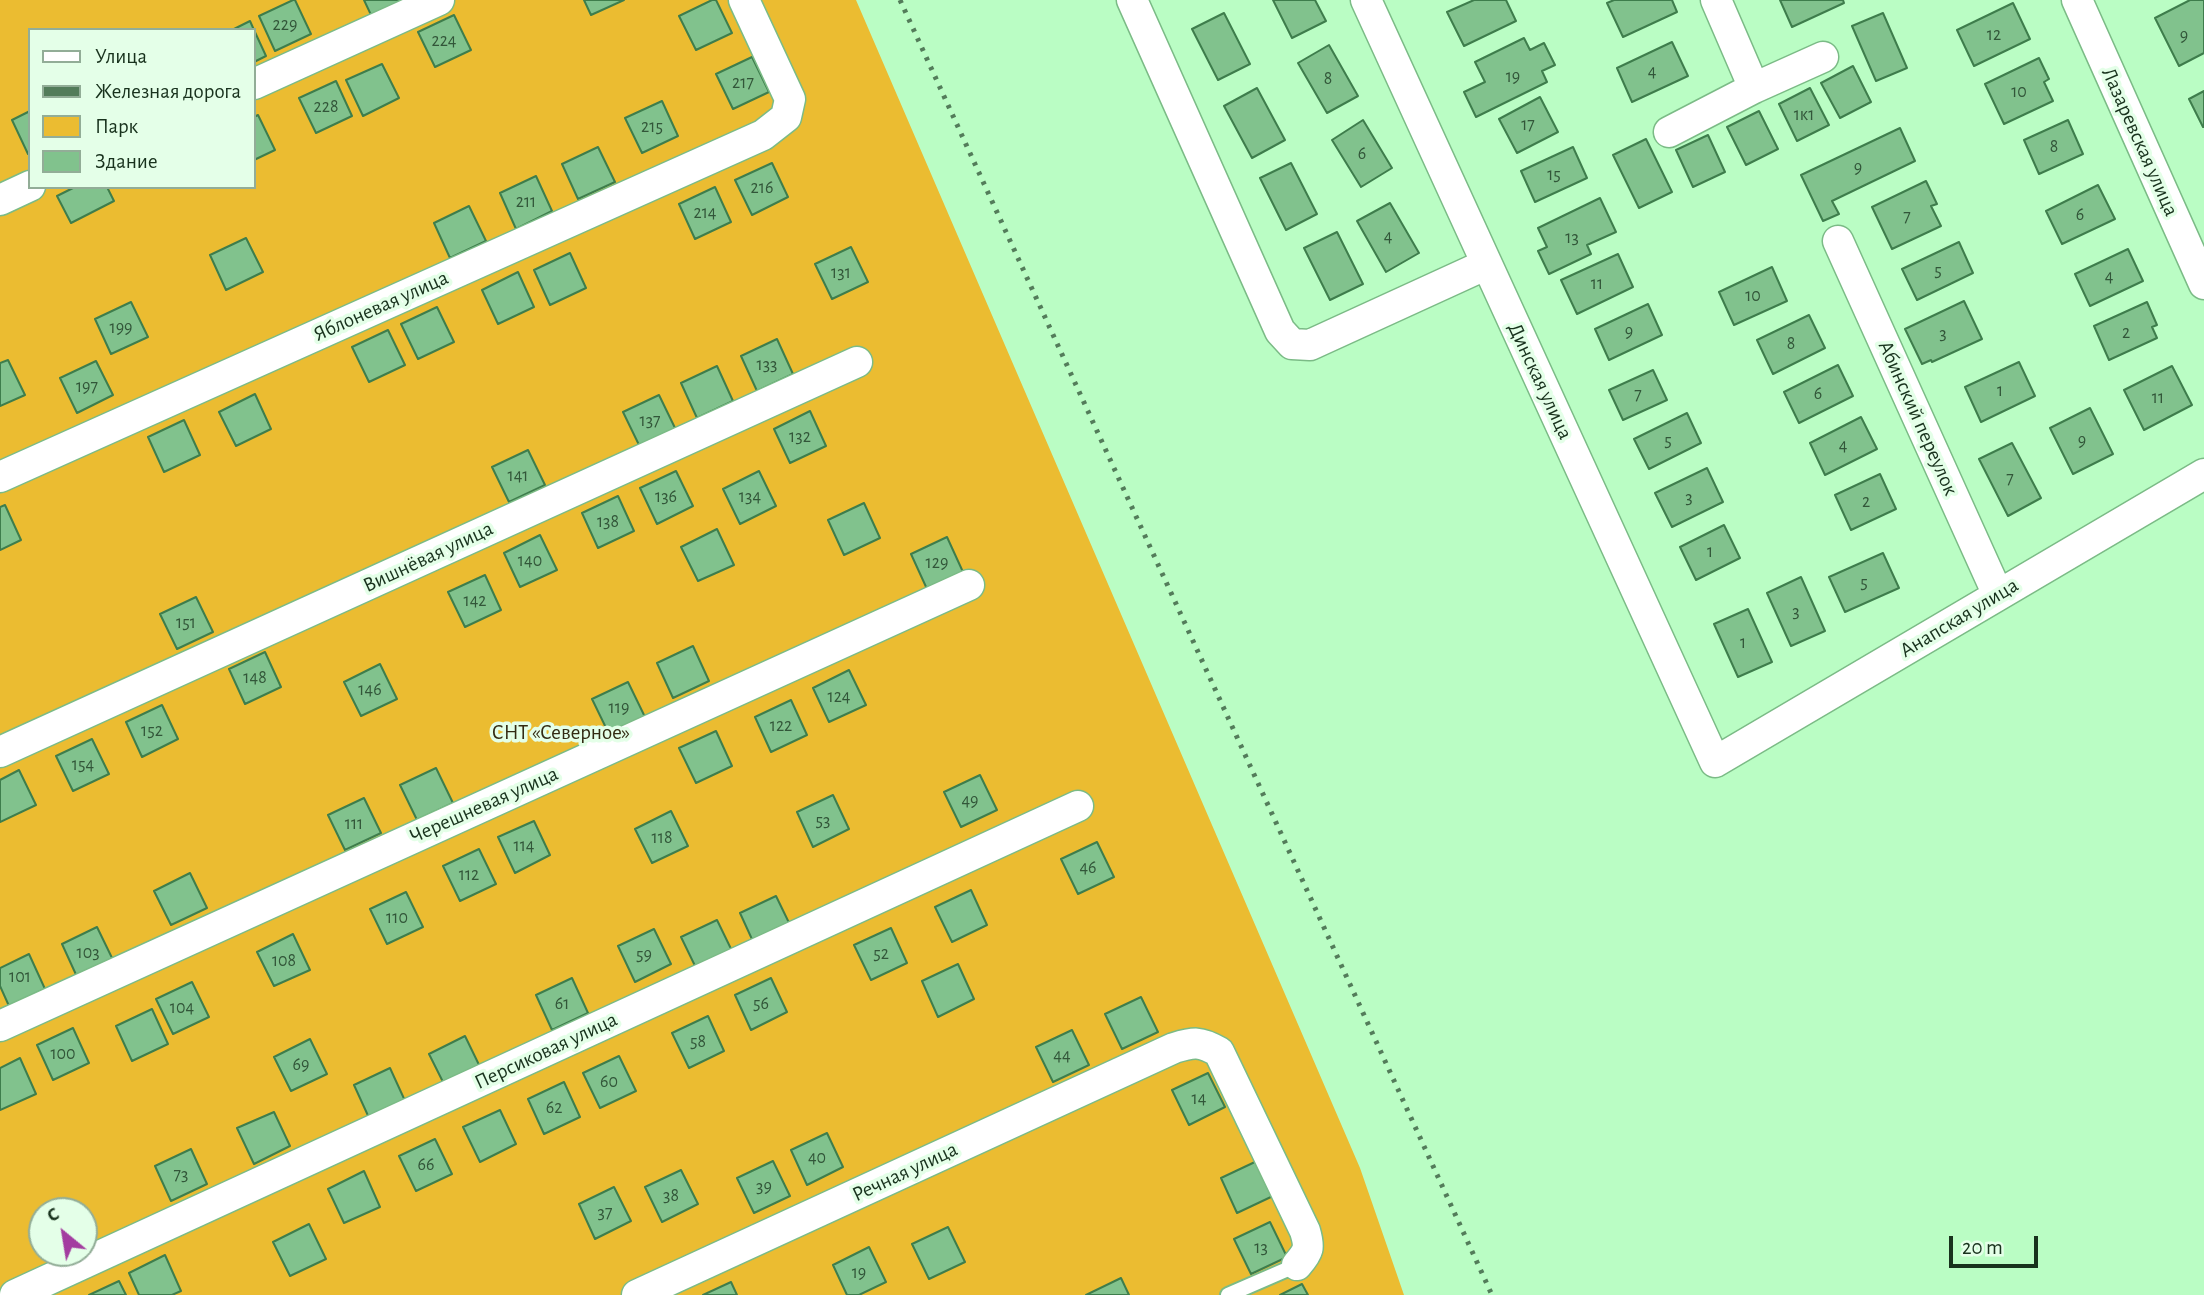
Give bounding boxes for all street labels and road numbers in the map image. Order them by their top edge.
street label: Лазаревская улица [2096,64,2184,220]
street label: Яблоневая улица [310,265,452,347]
street label: Динская улица [1502,319,1578,443]
street label: Абинский переулок [1873,337,1963,499]
street label: Вишнёвая улица [359,516,497,598]
street label: Анапская улица [1895,573,2023,663]
street label: Черешневая улица [406,761,562,849]
street label: Персиковая улица [471,1007,621,1095]
street label: Речная улица [848,1137,962,1207]

